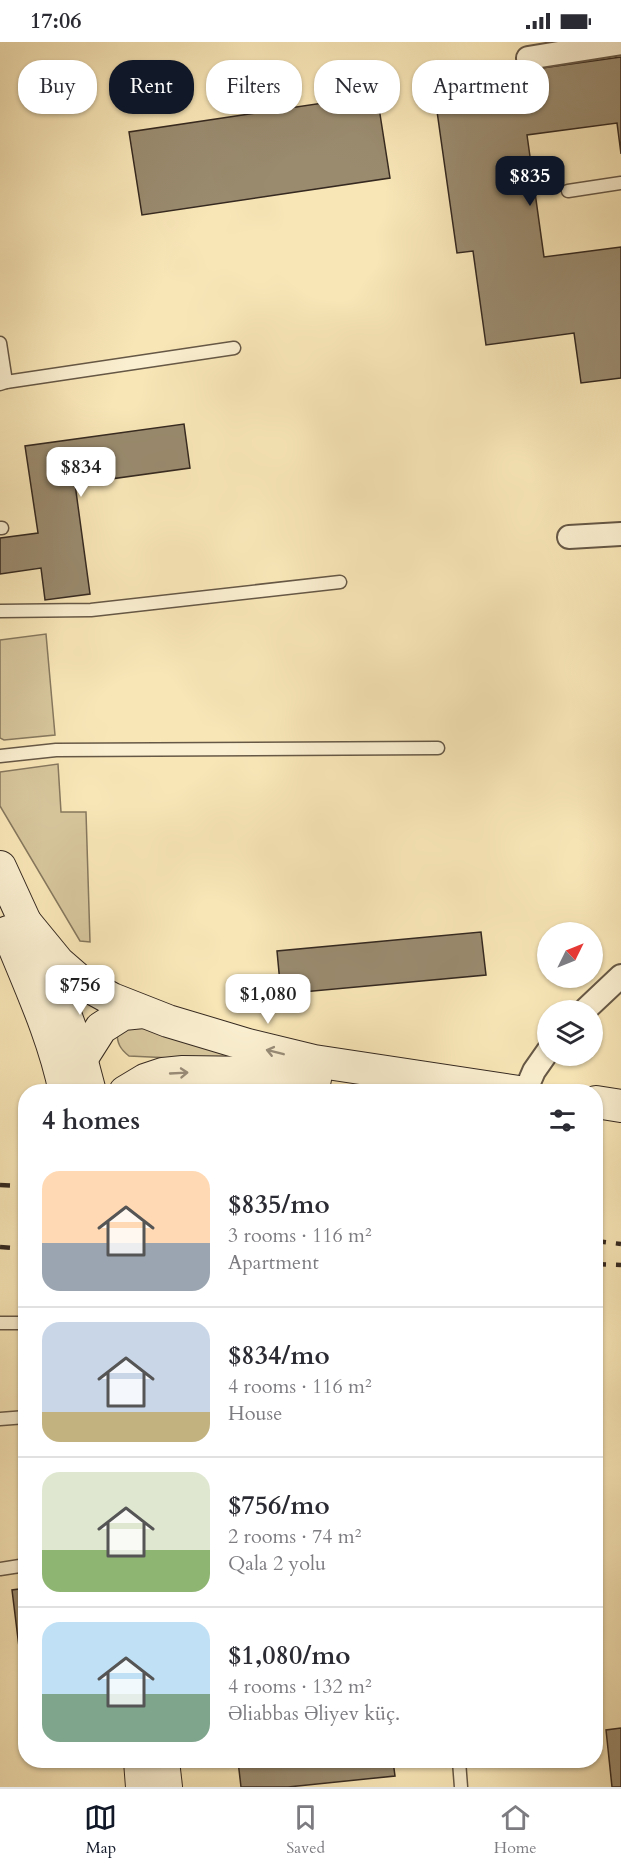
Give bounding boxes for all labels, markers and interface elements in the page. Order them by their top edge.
text: 17:06 [30,6,81,36]
chip: Buy [18,60,97,114]
chip: Rent [109,60,194,114]
chip: Filters [206,60,302,114]
chip: New [314,60,400,114]
chip: Apartment [412,60,549,114]
pin: $835 [494,156,566,207]
text: $835 [510,162,550,189]
pin: $834 [45,447,117,498]
text: $834 [61,453,101,480]
north arrow [537,922,603,988]
map controls [537,922,603,1066]
pin: $756 [44,965,116,1016]
text: $756 [60,971,100,998]
pin: $1,080 [219,974,317,1025]
text: $1,080 [239,980,297,1007]
button: layers [537,1000,603,1066]
one-way arrow [266,1046,285,1058]
one-way arrow [169,1067,189,1078]
text: 4 homes [42,1103,140,1138]
icon: filters [546,1104,579,1137]
text: $835/mo [228,1187,330,1222]
icon: home [90,1195,162,1267]
text: 3 rooms · 116 m² [228,1222,372,1249]
text: Apartment [228,1249,319,1276]
text: $834/mo [228,1338,330,1373]
icon: home [90,1346,162,1418]
text: 4 rooms · 116 m² [228,1373,372,1400]
text: House [228,1400,282,1427]
text: $756/mo [228,1488,330,1523]
icon: home [90,1496,162,1568]
text: 2 rooms · 74 m² [228,1523,361,1550]
text: Qala 2 yolu [228,1550,326,1577]
text: $1,080/mo [228,1638,351,1673]
icon: home [90,1646,162,1718]
text: 4 rooms · 132 m² [228,1673,372,1700]
text: Əliabbas Əliyev küç. [228,1700,400,1727]
tab: Map [84,1801,117,1859]
tab: Saved [286,1801,325,1859]
tab: Home [494,1801,537,1859]

